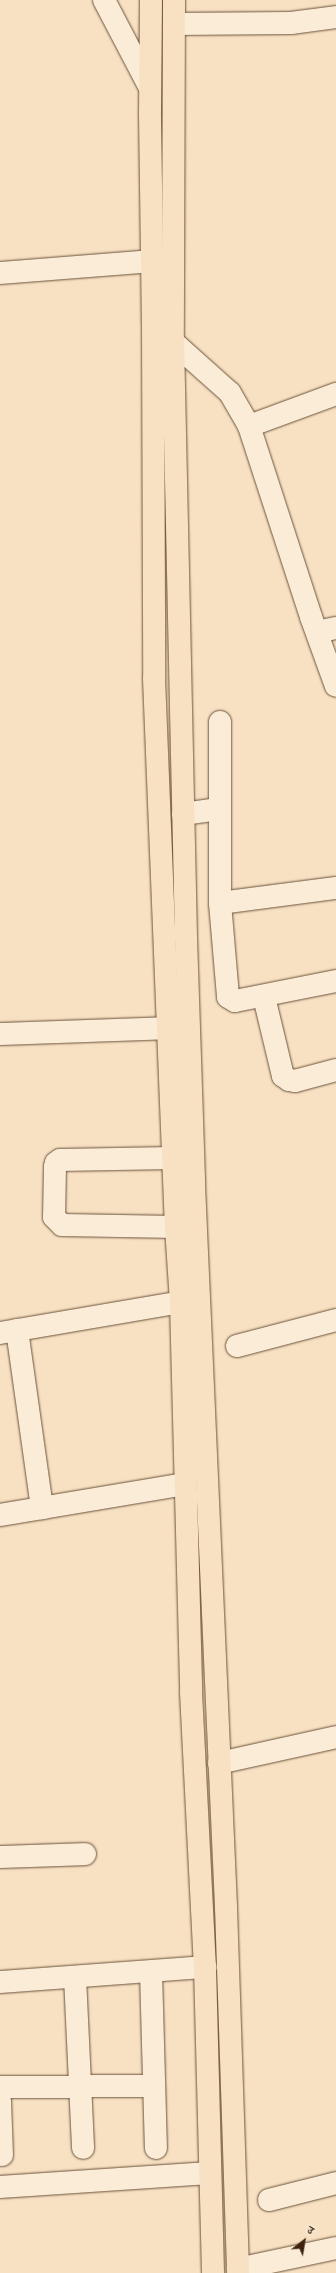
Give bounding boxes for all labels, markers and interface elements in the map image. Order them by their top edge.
north arrow [284,2221,324,2261]
text: उ [304,2222,317,2239]

